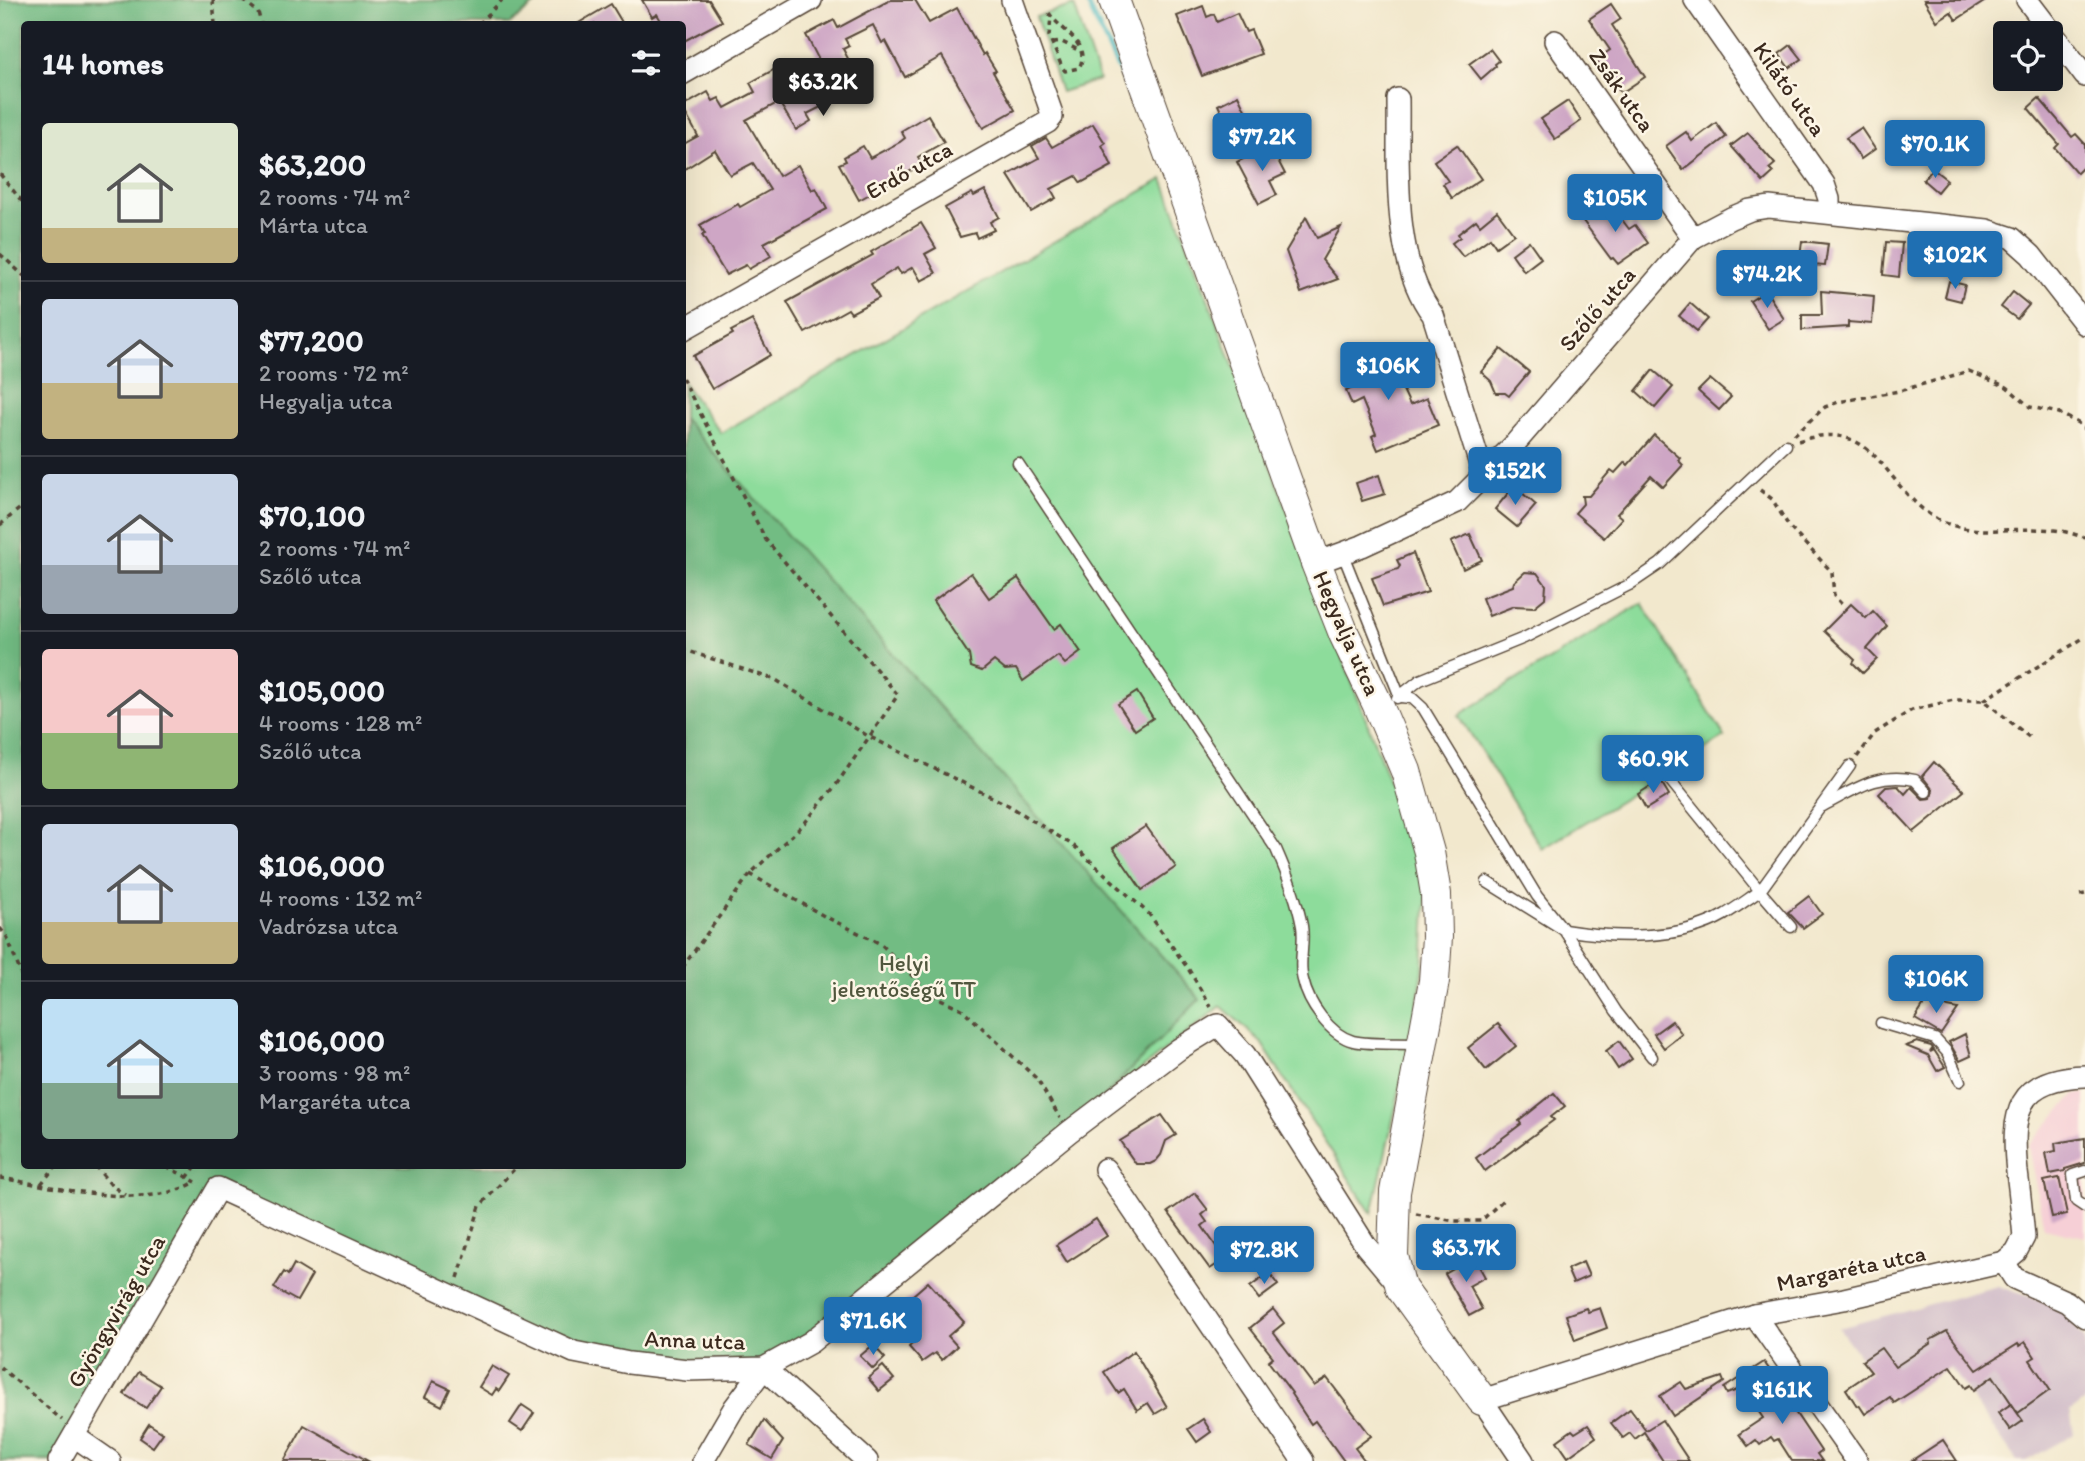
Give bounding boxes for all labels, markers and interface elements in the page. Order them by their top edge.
map controls [1993,21,2063,91]
button: locate [1993,21,2063,91]
street label: Kilátó utca [1747,37,1833,142]
street label: Zsák utca [1583,43,1661,137]
icon: filters [627,44,665,82]
text: 14 homes [42,45,164,82]
pin: $63.2K [766,58,880,118]
text: $63.2K [789,67,857,95]
pin: $77.2K [1205,114,1319,173]
pin: $70.1K [1878,120,1992,180]
text: $77.2K [1229,122,1295,150]
text: $70.1K [1901,129,1969,157]
street label: Erdő utca [861,135,957,205]
text: $63,200 [259,146,366,183]
icon: home [98,151,182,235]
pin: $105K [1566,174,1664,234]
text: 2 rooms · 74 m² [259,183,411,211]
text: $105K [1583,183,1647,211]
text: Márta utca [259,211,368,239]
pin: $102K [1906,232,2004,291]
text: $102K [1923,240,1987,268]
pin: $74.2K [1710,250,1824,310]
text: $74.2K [1732,259,1802,287]
street label: Szőlő utca [1553,261,1641,357]
text: $77,200 [259,322,364,359]
icon: home [98,327,182,411]
pin: $106K [1339,342,1437,402]
text: $106K [1356,351,1420,379]
text: 2 rooms · 72 m² [259,359,409,387]
text: Hegyalja utca [259,387,393,415]
pin: $152K [1466,448,1564,507]
text: $152K [1484,456,1546,484]
text: $70,100 [259,497,366,534]
icon: home [98,502,182,586]
text: 2 rooms · 74 m² [259,534,411,562]
text: Szőlő utca [259,562,362,590]
street label: Hegyalja utca [1307,566,1387,700]
text: $105,000 [259,672,385,709]
icon: home [98,677,182,761]
text: 4 rooms · 128 m² [259,709,422,737]
pin: $60.9K [1596,736,1710,795]
text: Szőlő utca [259,737,362,765]
text: $60.9K [1618,744,1688,772]
text: $106,000 [259,847,385,884]
icon: home [98,852,182,936]
text: 4 rooms · 132 m² [259,884,422,912]
text: Vadrózsa utca [259,912,398,940]
park label: Helyi jelentőségű TT [831,949,976,1003]
pin: $106K [1887,956,1985,1015]
text: $106K [1904,964,1968,992]
text: $106,000 [259,1022,385,1059]
icon: home [98,1027,182,1111]
text: 3 rooms · 98 m² [259,1059,410,1087]
text: Margaréta utca [259,1087,410,1115]
pin: $63.7K [1409,1224,1523,1284]
pin: $72.8K [1207,1226,1321,1286]
street label: Gyöngyvirág utca [61,1230,171,1392]
text: $63.7K [1432,1233,1500,1261]
text: $72.8K [1230,1235,1298,1263]
street label: Margaréta utca [1774,1239,1928,1297]
pin: $71.6K [816,1298,930,1357]
text: $71.6K [840,1306,906,1334]
street label: Anna utca [644,1324,746,1356]
pin: $161K [1733,1366,1831,1426]
text: $161K [1752,1375,1812,1403]

